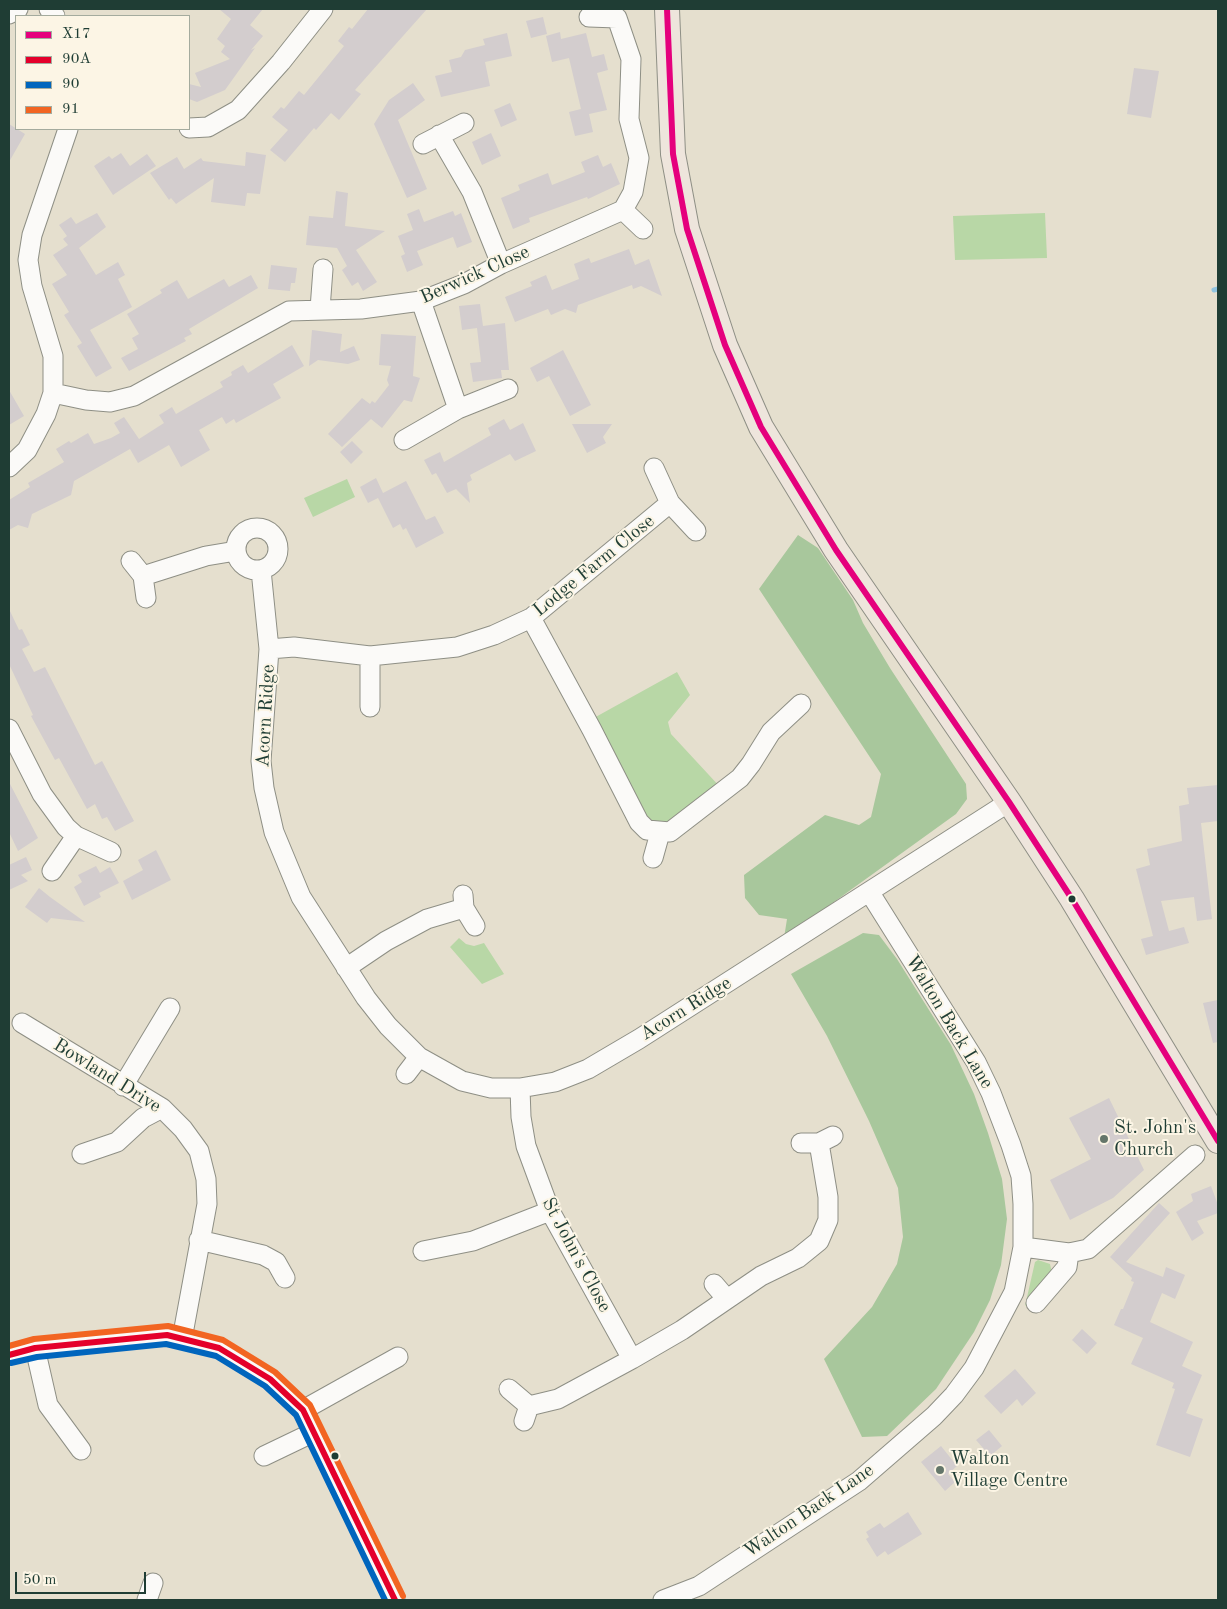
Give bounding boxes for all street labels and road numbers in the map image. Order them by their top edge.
street label: Berwick Close [417,241,533,309]
street label: Lodge Farm Close [529,510,659,622]
street label: Acorn Ridge [252,664,280,768]
street label: Walton Back Lane [900,951,998,1093]
street label: Acorn Ridge [636,972,736,1046]
street label: Bowland Drive [49,1034,165,1118]
street label: St John's Close [536,1194,616,1316]
street label: Walton Back Lane [740,1459,878,1563]

